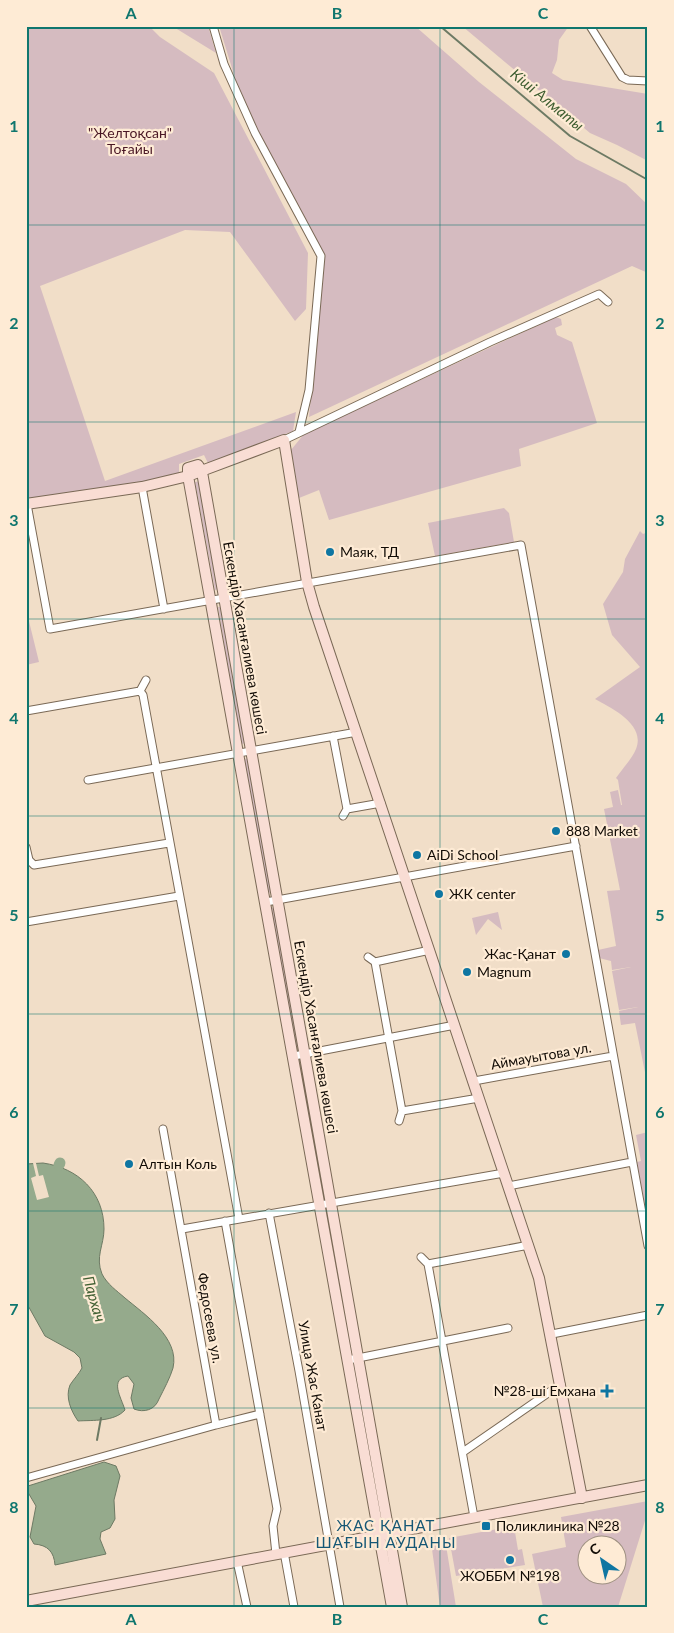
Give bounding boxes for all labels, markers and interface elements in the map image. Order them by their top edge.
text: A [124,3,137,22]
text: B [332,3,342,22]
text: C [538,3,549,22]
water label: Кіші Алматы [507,64,588,134]
text: 1 [9,116,19,135]
text: 1 [655,116,665,135]
park label: "Желтоқсан" Тоғайы [88,124,172,157]
text: 2 [9,313,19,332]
text: 2 [655,313,665,332]
text: 3 [9,510,19,529]
text: 3 [655,510,665,529]
street label: Ескендір Хасанғалиева көшесі [220,540,271,736]
place label: Маяк, ТД [340,543,399,560]
marker: Маяк, ТД [324,546,336,558]
text: 4 [9,708,19,727]
text: 4 [655,708,665,727]
place label: 888 Market [566,822,638,839]
marker: 888 Market [550,825,562,837]
place label: AiDi School [427,846,498,863]
marker: AiDi School [411,849,423,861]
place label: ЖК center [449,885,516,902]
marker: ЖК center [433,888,445,900]
text: 5 [9,905,19,924]
text: 5 [655,905,665,924]
street label: Ескендір Хасанғалиева көшесі [291,939,342,1135]
place label: Жас-Қанат [484,945,556,962]
marker: Жас-Қанат [560,948,572,960]
place label: Magnum [477,963,531,980]
marker: Magnum [461,966,473,978]
street label: Аймауытова ул. [489,1038,592,1073]
text: 6 [9,1102,19,1121]
text: 6 [655,1102,665,1121]
place label: Алтын Коль [139,1155,217,1172]
marker: Алтын Коль [123,1158,135,1170]
street label: Федосеева ул. [194,1271,227,1364]
water label: Пархач [80,1274,110,1324]
text: 7 [9,1299,19,1318]
text: 7 [655,1299,665,1318]
street label: Улица Жас Канат [295,1319,332,1432]
place label: №28-ші Емхана [493,1382,596,1399]
marker: №28-ші Емхана [600,1384,614,1398]
text: 8 [9,1497,19,1516]
text: 8 [655,1497,665,1516]
district label: ЖАС ҚАНАТ ШАҒЫН АУДАНЫ [316,1516,456,1551]
place label: Поликлиника №28 [496,1517,620,1534]
marker: Поликлиника №28 [480,1520,492,1532]
north arrow [576,1536,626,1586]
text: С [586,1539,604,1558]
marker: ЖОББМ №198 [504,1554,516,1566]
place label: ЖОББМ №198 [460,1567,560,1584]
text: A [124,1609,137,1628]
text: B [332,1609,342,1628]
text: C [538,1609,549,1628]

